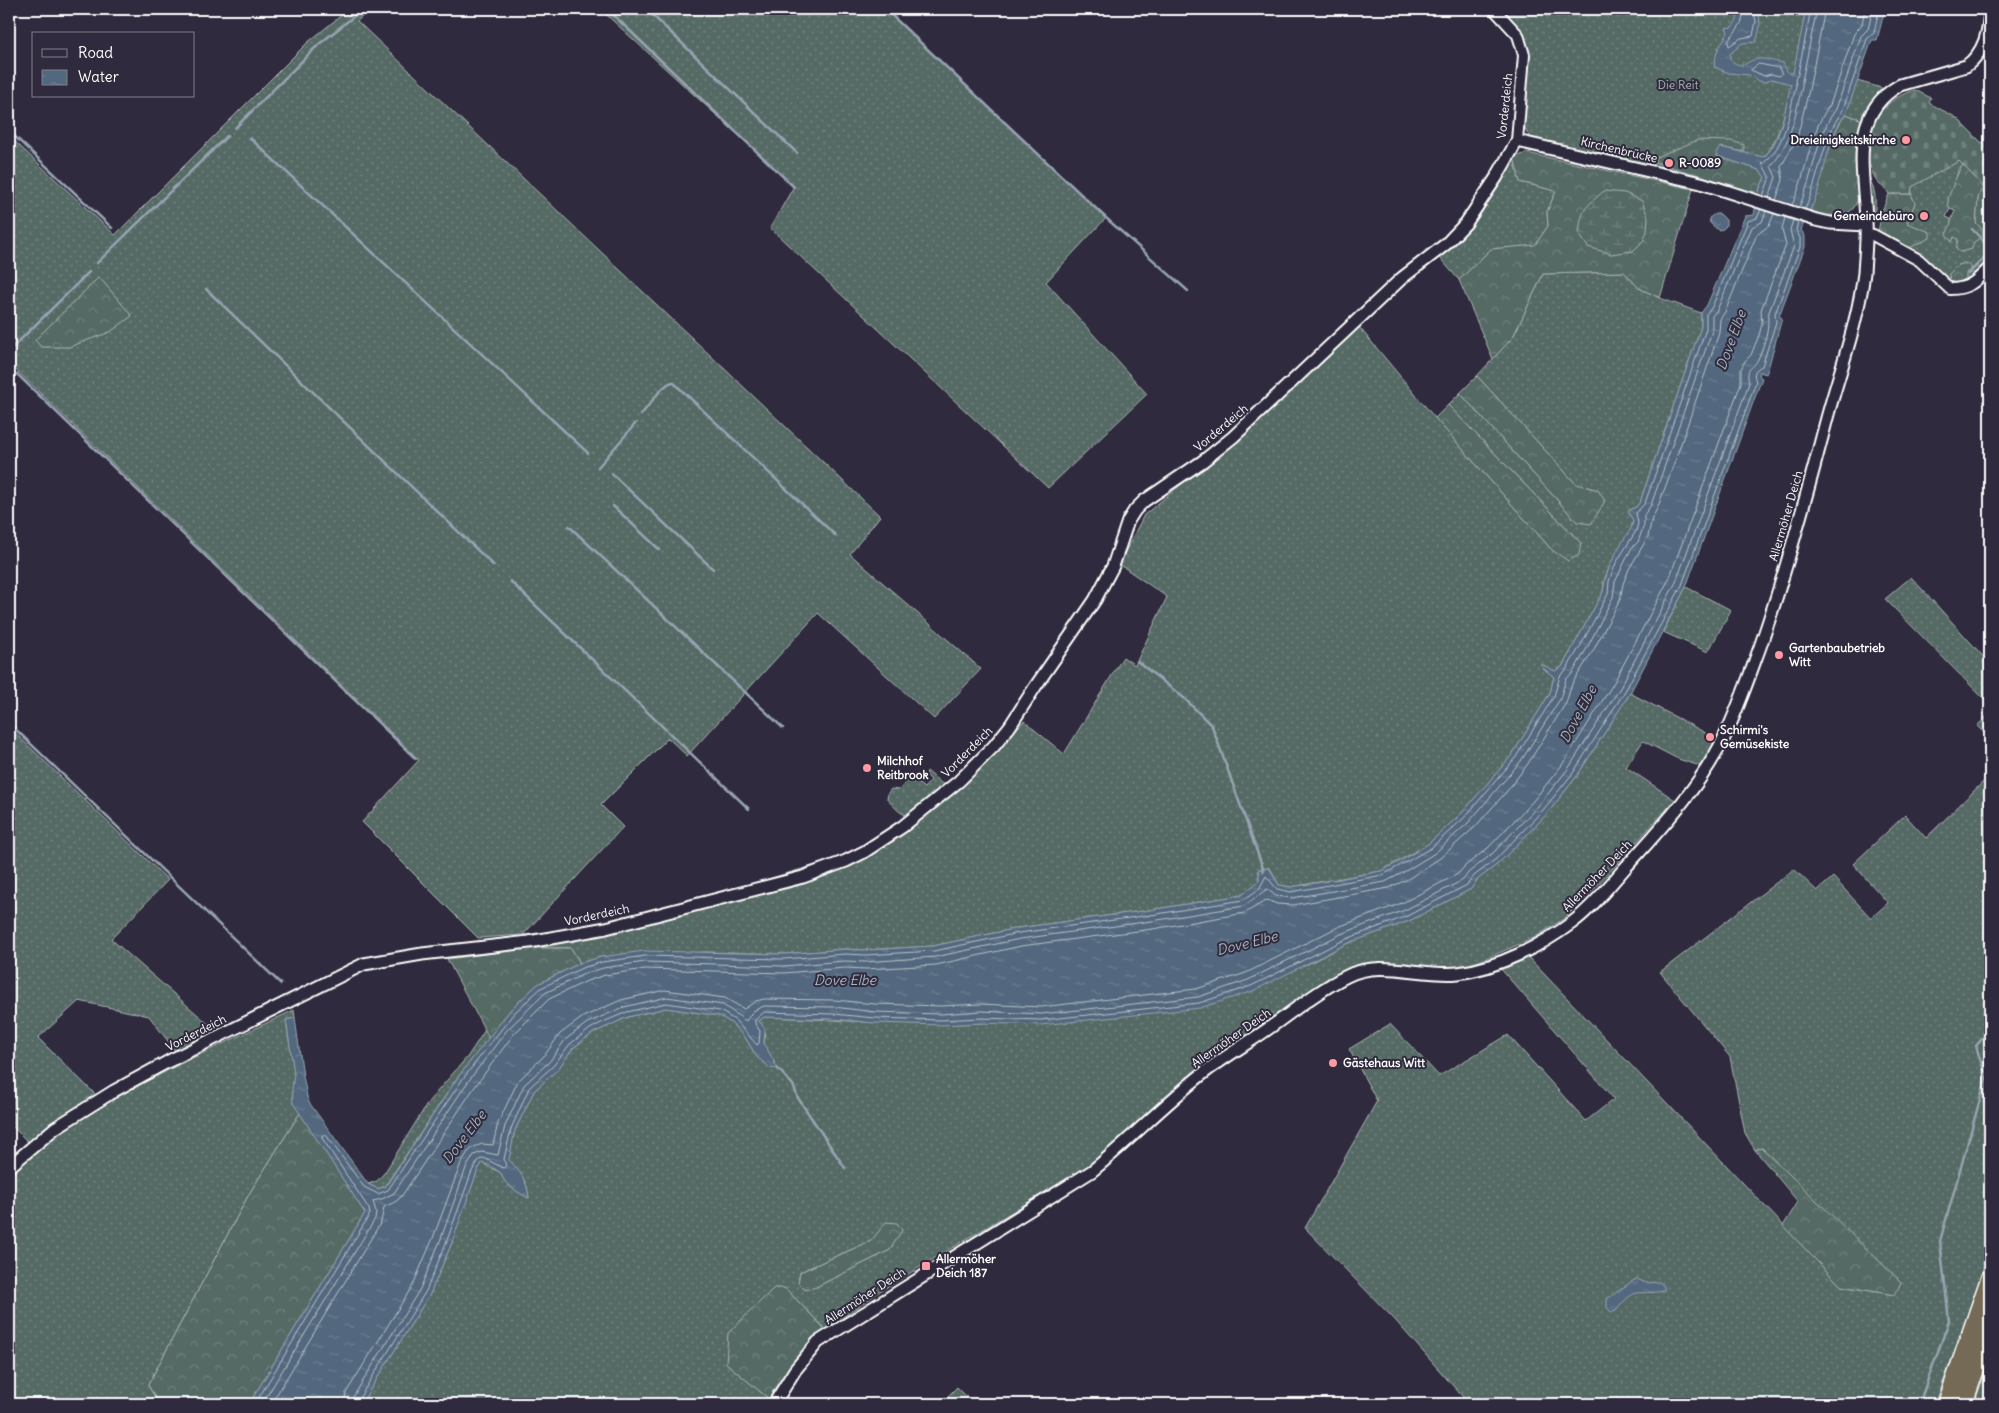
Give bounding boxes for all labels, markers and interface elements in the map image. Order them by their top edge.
legend [32,32,195,98]
text: Road [78,43,113,62]
text: Water [78,67,119,86]
street label: Vorderdeich [1494,72,1515,140]
park label: Die Reit [1657,77,1699,92]
place label: Dreieinigkeitskirche [1791,132,1897,148]
street label: Kirchenbrücke [1579,133,1659,166]
marker: Dreieinigkeitskirche [1900,134,1912,146]
place label: R-0089 [1679,155,1721,170]
marker: R-0089 [1663,157,1675,169]
place label: Gemeindebüro [1834,208,1914,223]
marker: Gemeindebüro [1918,210,1930,222]
water label: Dove Elbe [1712,306,1751,372]
street label: Vorderdeich [1191,401,1251,455]
street label: Allermöher Deich [1765,469,1806,563]
place label: Gartenbaubetrieb Witt [1789,640,1885,669]
marker: Gartenbaubetrieb Witt [1773,649,1785,661]
water label: Dove Elbe [1555,681,1601,746]
place label: Schirmi's Gemüsekiste [1720,722,1790,751]
street label: Vorderdeich [938,723,995,780]
marker: Schirmi's Gemüsekiste [1704,731,1716,743]
place label: Milchhof Reitbrook [877,753,929,782]
marker: Milchhof Reitbrook [861,762,873,774]
street label: Allermöher Deich [1559,837,1635,915]
street label: Vorderdeich [563,900,631,929]
water label: Dove Elbe [1215,926,1281,959]
water label: Dove Elbe [814,971,878,989]
street label: Allermöher Deich [1188,1005,1273,1071]
street label: Vorderdeich [163,1011,229,1054]
place label: Gästehaus Witt [1343,1055,1426,1070]
marker: Gästehaus Witt [1327,1057,1339,1069]
water label: Dove Elbe [438,1106,491,1167]
place label: Allermöher Deich 187 [936,1251,996,1280]
marker: Allermöher Deich 187 [920,1260,932,1272]
street label: Allermöher Deich [821,1264,908,1327]

